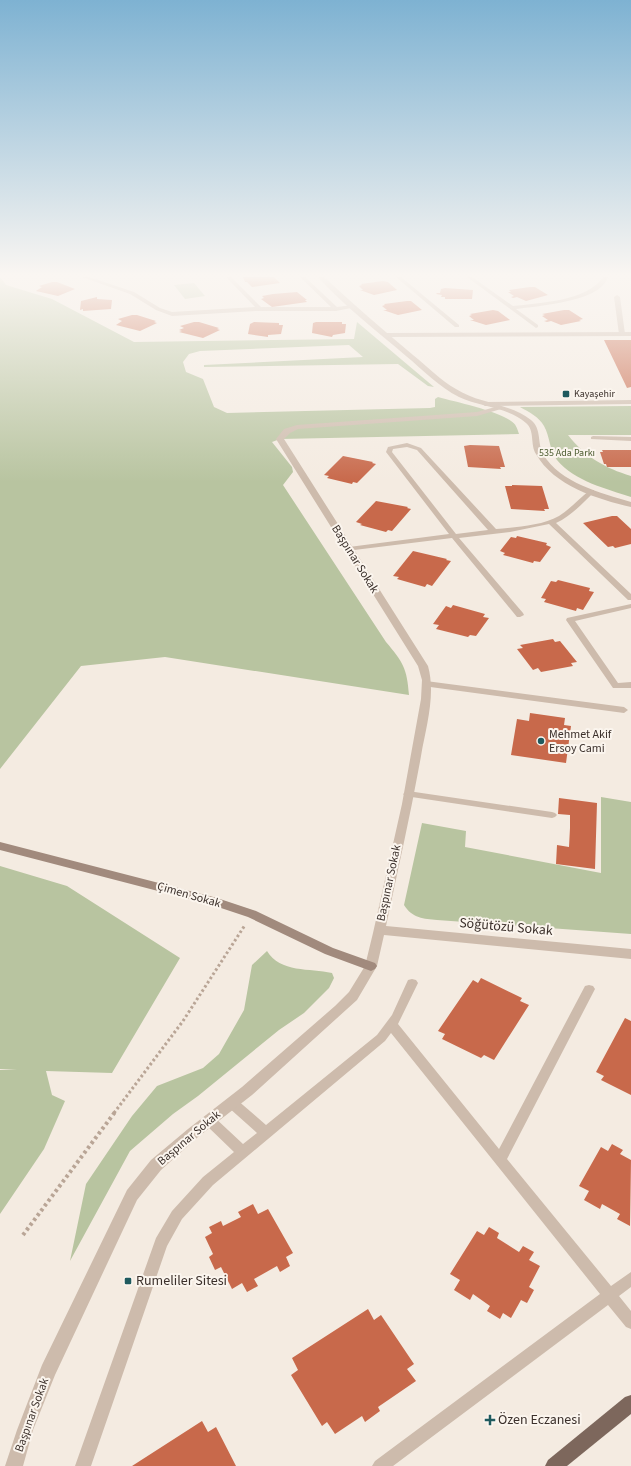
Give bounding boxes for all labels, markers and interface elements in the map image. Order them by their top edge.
place label: Kayaşehir [574,387,615,401]
marker: Kayaşehir [561,389,571,399]
park label: 535 Ada Parkı [539,446,595,460]
street label: Başpınar Sokak [327,522,383,596]
place label: Mehmet Akif Ersoy Cami [549,726,612,757]
marker: Mehmet Akif Ersoy Cami [536,736,546,746]
street label: Başpınar Sokak [373,843,405,923]
street label: Çimen Sokak [155,878,223,912]
street label: Söğütözü Sokak [458,913,554,941]
street label: Başpınar Sokak [154,1106,224,1169]
place label: Rumeliler Sitesi [136,1271,227,1291]
marker: Rumeliler Sitesi [123,1276,133,1286]
street label: Başpınar Sokak [11,1376,53,1454]
place label: Özen Eczanesi [498,1410,581,1430]
marker: Özen Eczanesi [485,1415,495,1425]

